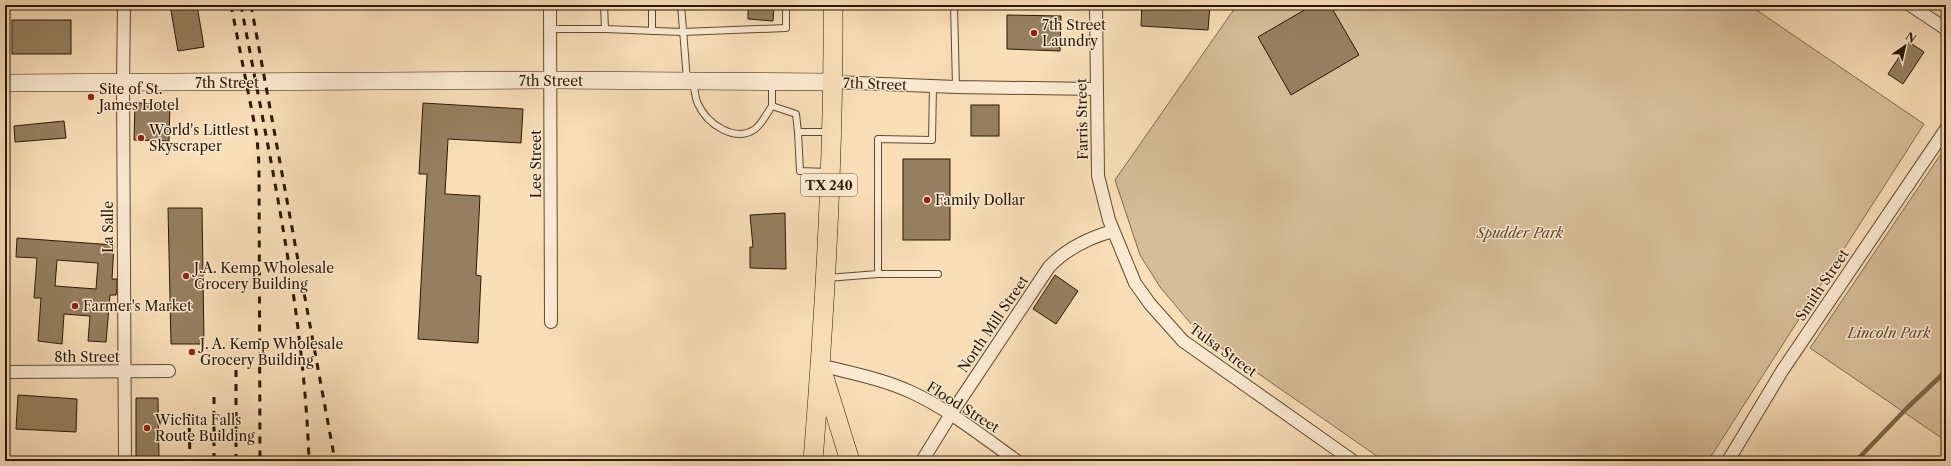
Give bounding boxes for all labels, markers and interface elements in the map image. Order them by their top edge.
place label: 7th Street Laundry [1042,16,1106,50]
north arrow [1885,26,1925,66]
marker: 7th Street Laundry [1029,28,1039,38]
text: N [1903,29,1919,46]
street label: 7th Street [519,72,583,90]
street label: 7th Street [195,74,259,92]
street label: 7th Street [843,74,907,94]
street label: Farris Street [1072,78,1092,160]
place label: Site of St. James Hotel [97,80,179,114]
marker: Site of St. James Hotel [86,92,96,102]
place label: World's Littlest Skyscraper [148,121,249,155]
street label: Lee Street [527,130,545,198]
marker: World's Littlest Skyscraper [136,133,146,143]
road number: TX 240 [801,174,857,196]
place label: Family Dollar [935,191,1025,209]
marker: Family Dollar [922,195,932,205]
street label: La Salle [99,201,117,253]
park label: Spudder Park [1476,224,1564,242]
street label: Smith Street [1791,246,1853,324]
place label: J.A. Kemp Wholesale Grocery Building [192,259,334,293]
marker: J.A. Kemp Wholesale Grocery Building [181,271,191,281]
street label: North Mill Street [954,272,1032,376]
place label: Farmer's Market [83,297,192,315]
marker: Farmer's Market [70,301,80,311]
street label: Tulsa Street [1186,319,1260,381]
park label: Lincoln Park [1847,324,1931,342]
place label: J. A. Kemp Wholesale Grocery Building [198,335,343,369]
marker: J. A. Kemp Wholesale Grocery Building [187,347,197,357]
street label: 8th Street [54,348,120,366]
street label: Flood Street [923,378,1003,436]
place label: Wichita Falls Route Building [154,411,255,445]
marker: Wichita Falls Route Building [142,423,152,433]

